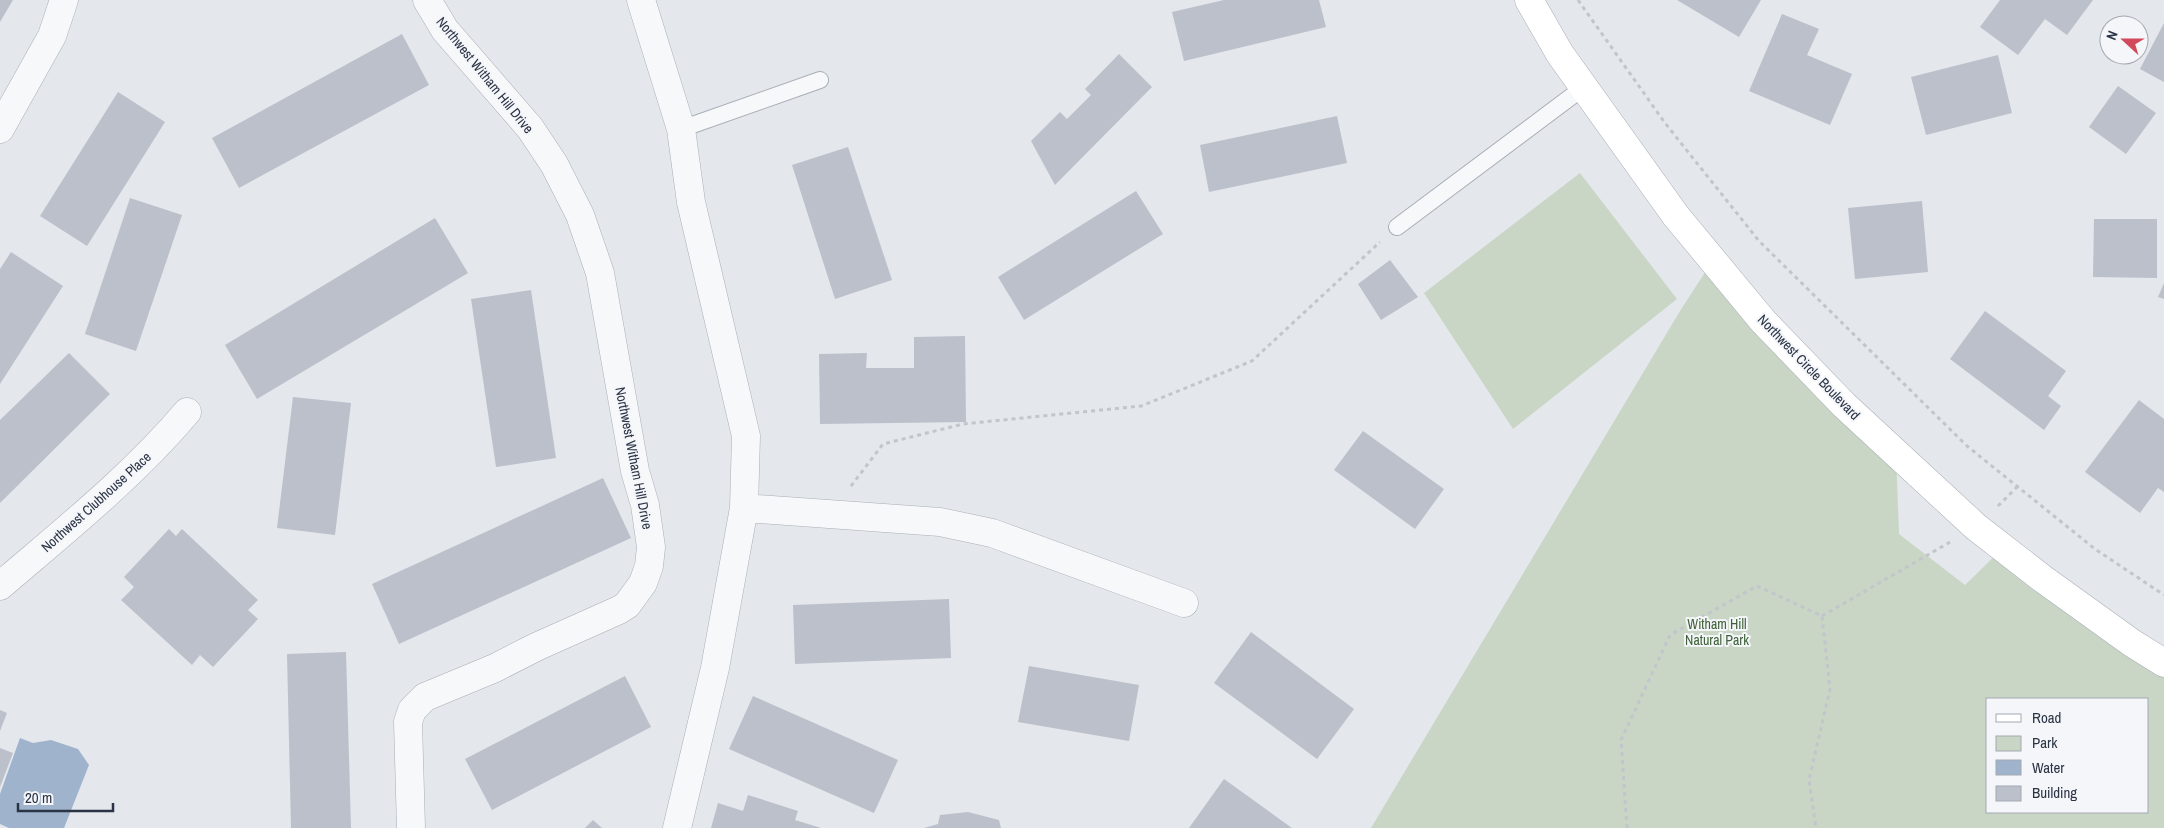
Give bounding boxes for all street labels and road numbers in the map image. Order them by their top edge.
street label: Northwest Witham Hill Drive [432,13,538,137]
street label: Northwest Circle Boulevard [1754,310,1864,424]
street label: Northwest Witham Hill Drive [611,385,657,531]
street label: Northwest Clubhouse Place [37,448,155,556]

